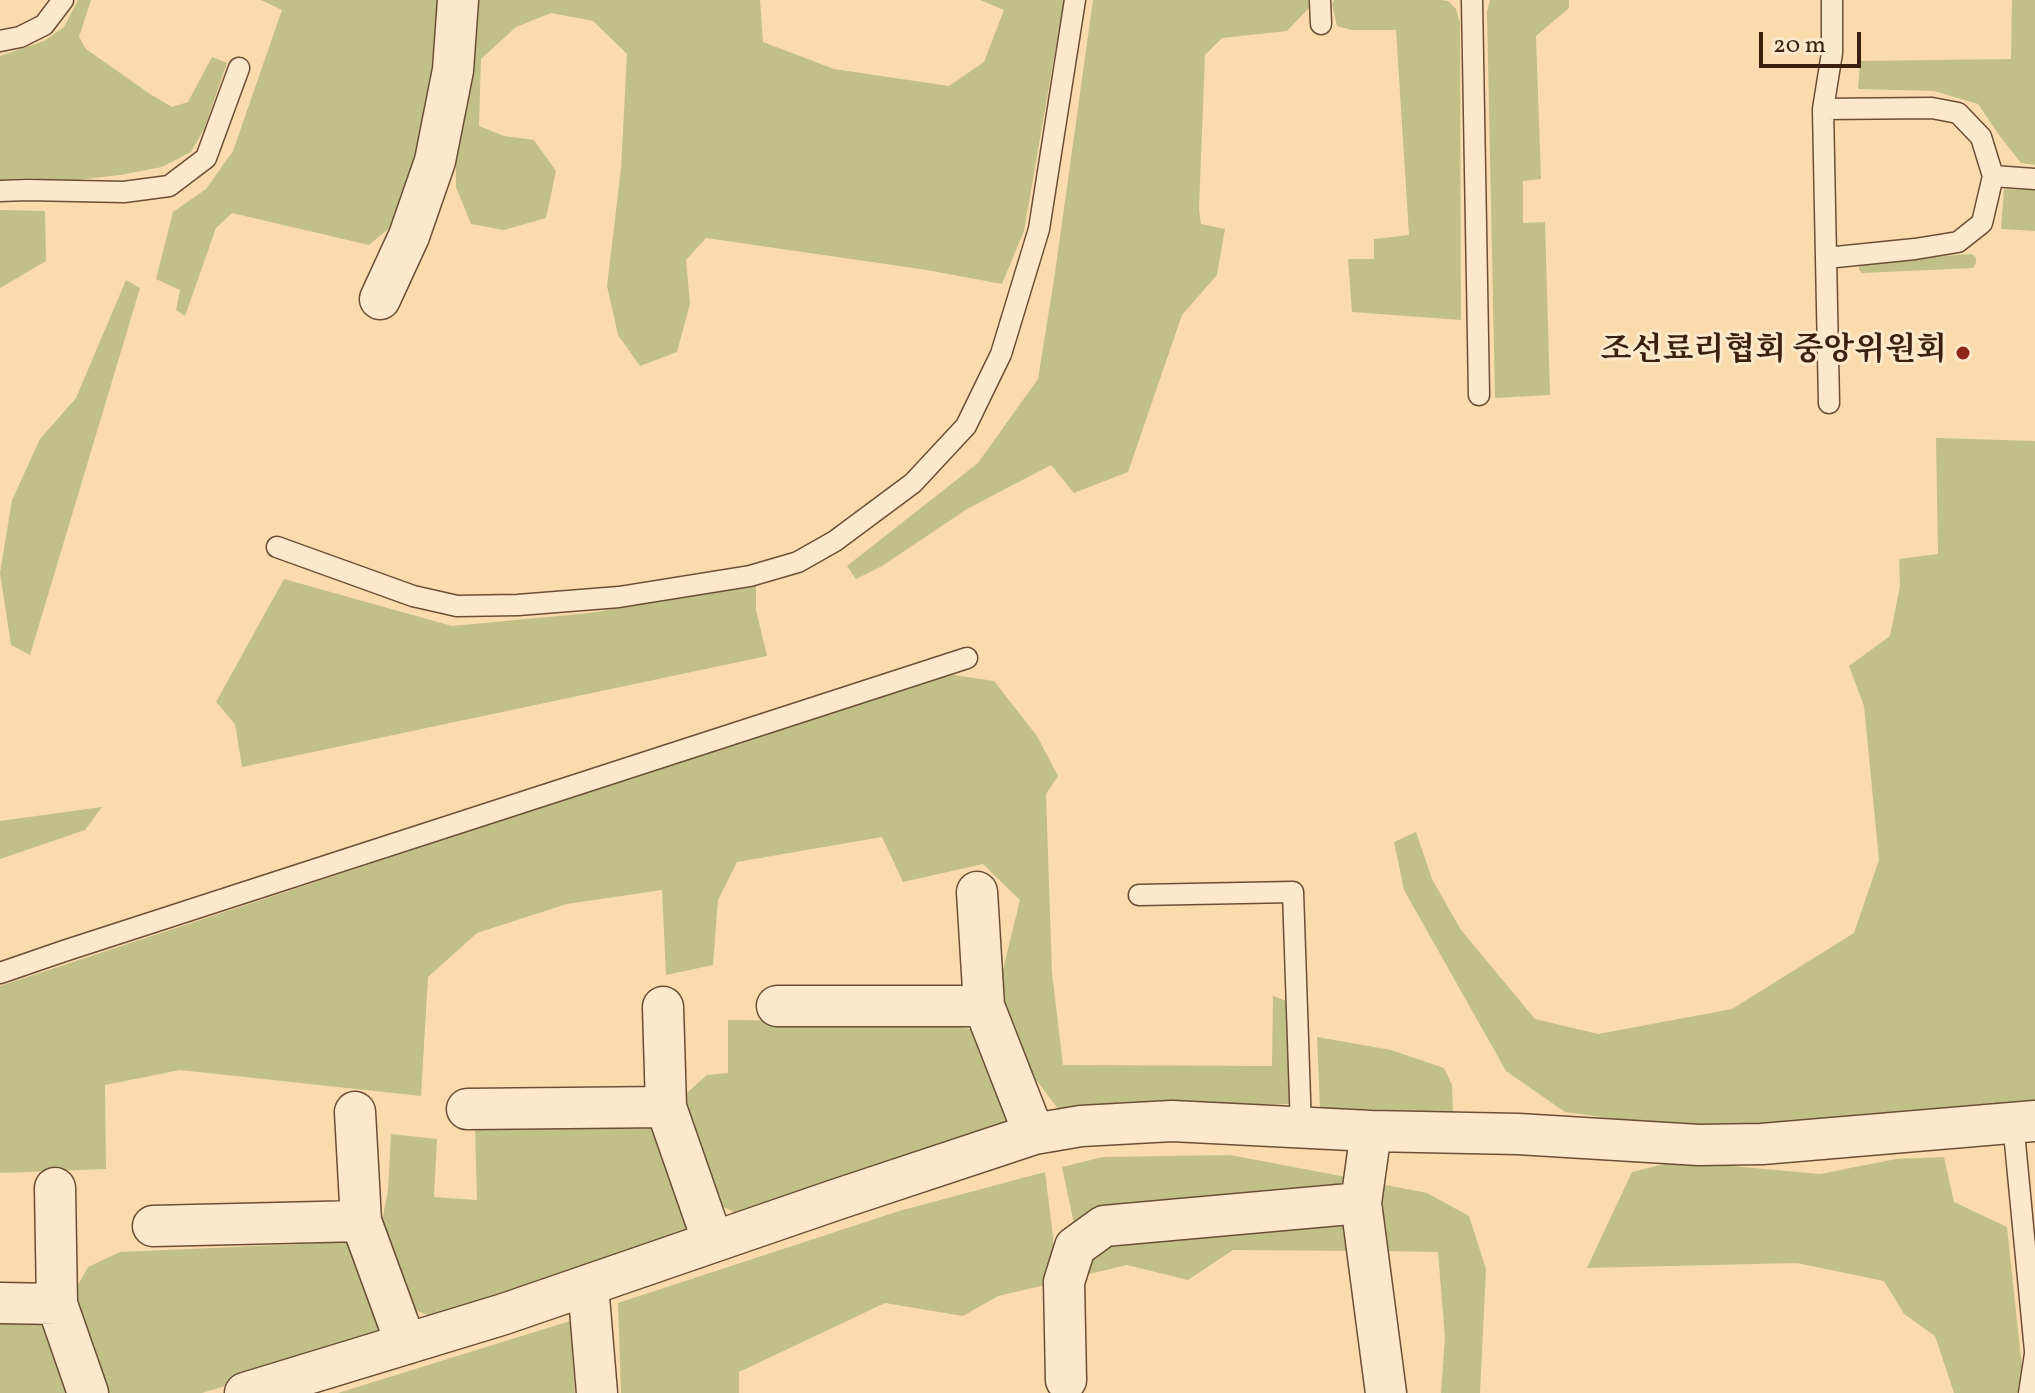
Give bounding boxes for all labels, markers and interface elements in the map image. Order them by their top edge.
scale bar [1763,16,1865,66]
text: 20 m [1773,29,1826,63]
place label: 조선료리협회 중앙위원회 [1601,334,1947,372]
marker: 조선료리협회 중앙위원회 [1954,344,1972,362]

